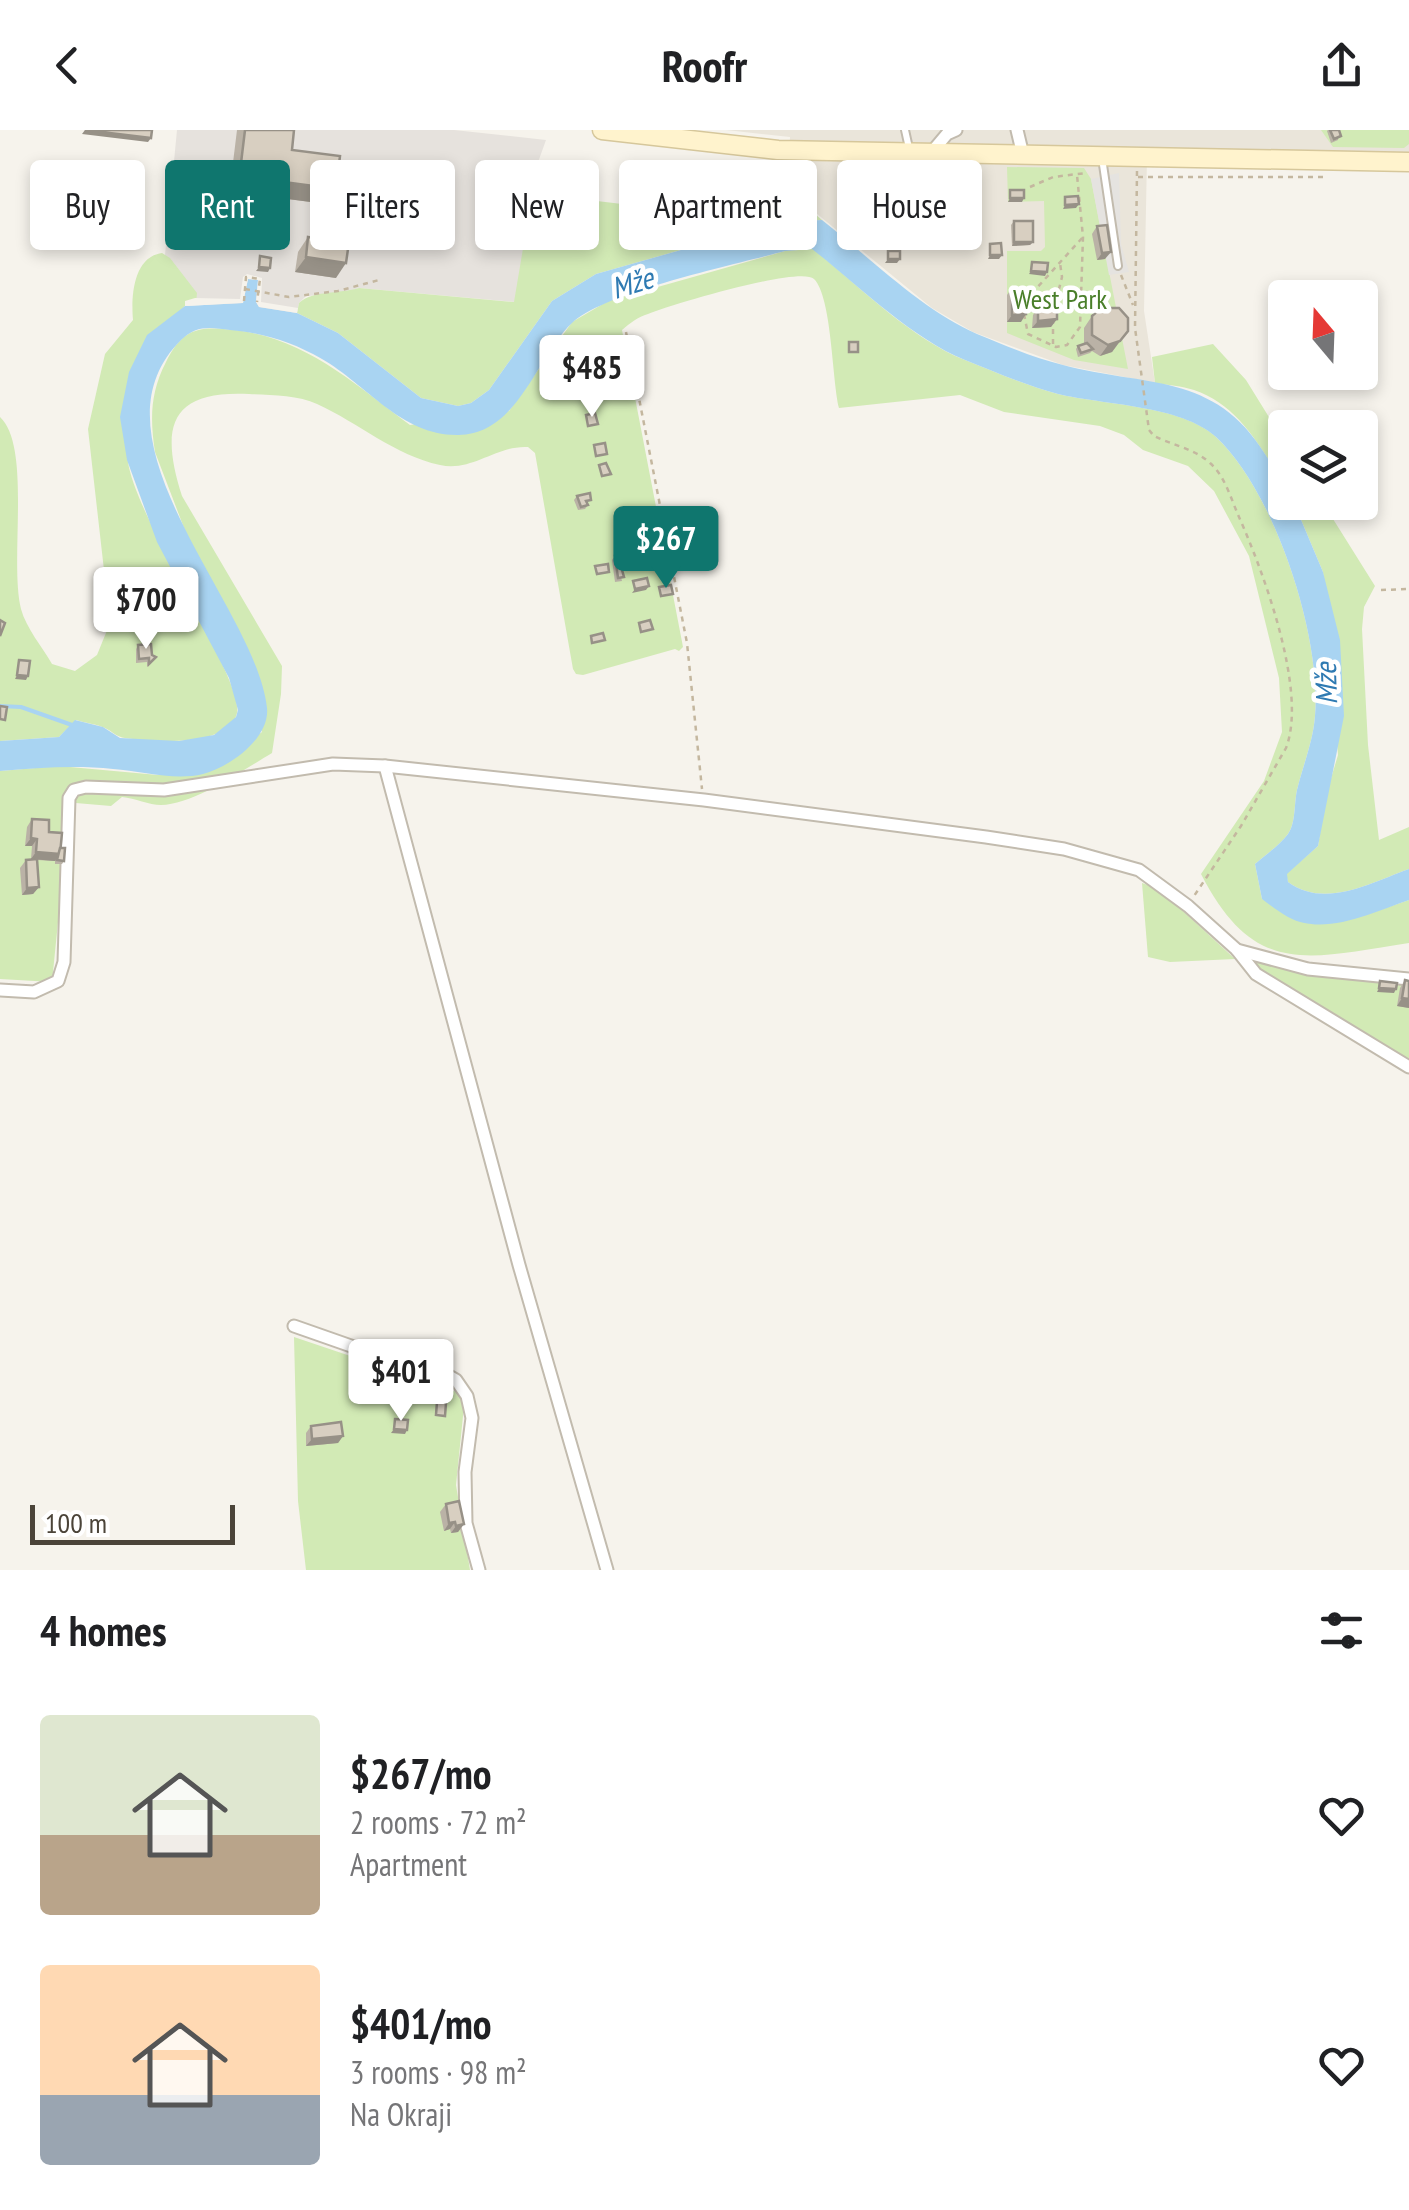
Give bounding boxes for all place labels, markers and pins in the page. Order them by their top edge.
pin: $485 [533,335,651,420]
pin: $267 [607,506,725,591]
pin: $700 [87,567,205,652]
pin: $401 [342,1339,460,1424]

